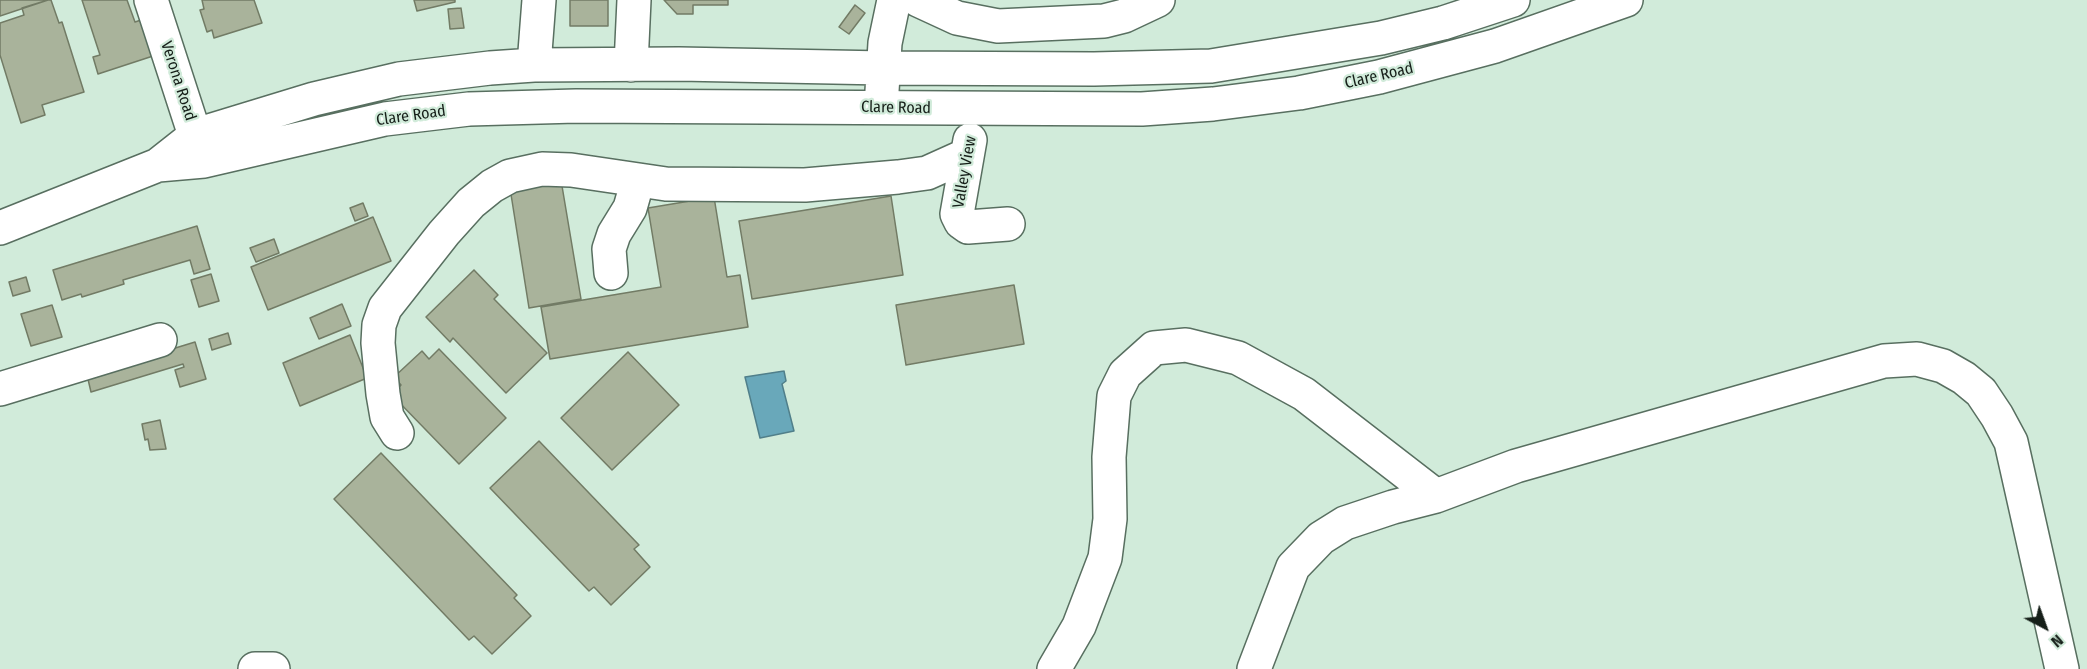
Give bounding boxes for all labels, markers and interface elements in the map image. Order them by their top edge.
street label: Verona Road [156,39,200,123]
street label: Clare Road [1343,59,1415,93]
street label: Clare Road [861,98,931,118]
street label: Clare Road [375,102,447,130]
street label: Valley View [949,134,981,210]
north arrow [2015,597,2075,657]
text: N [2047,631,2067,651]

